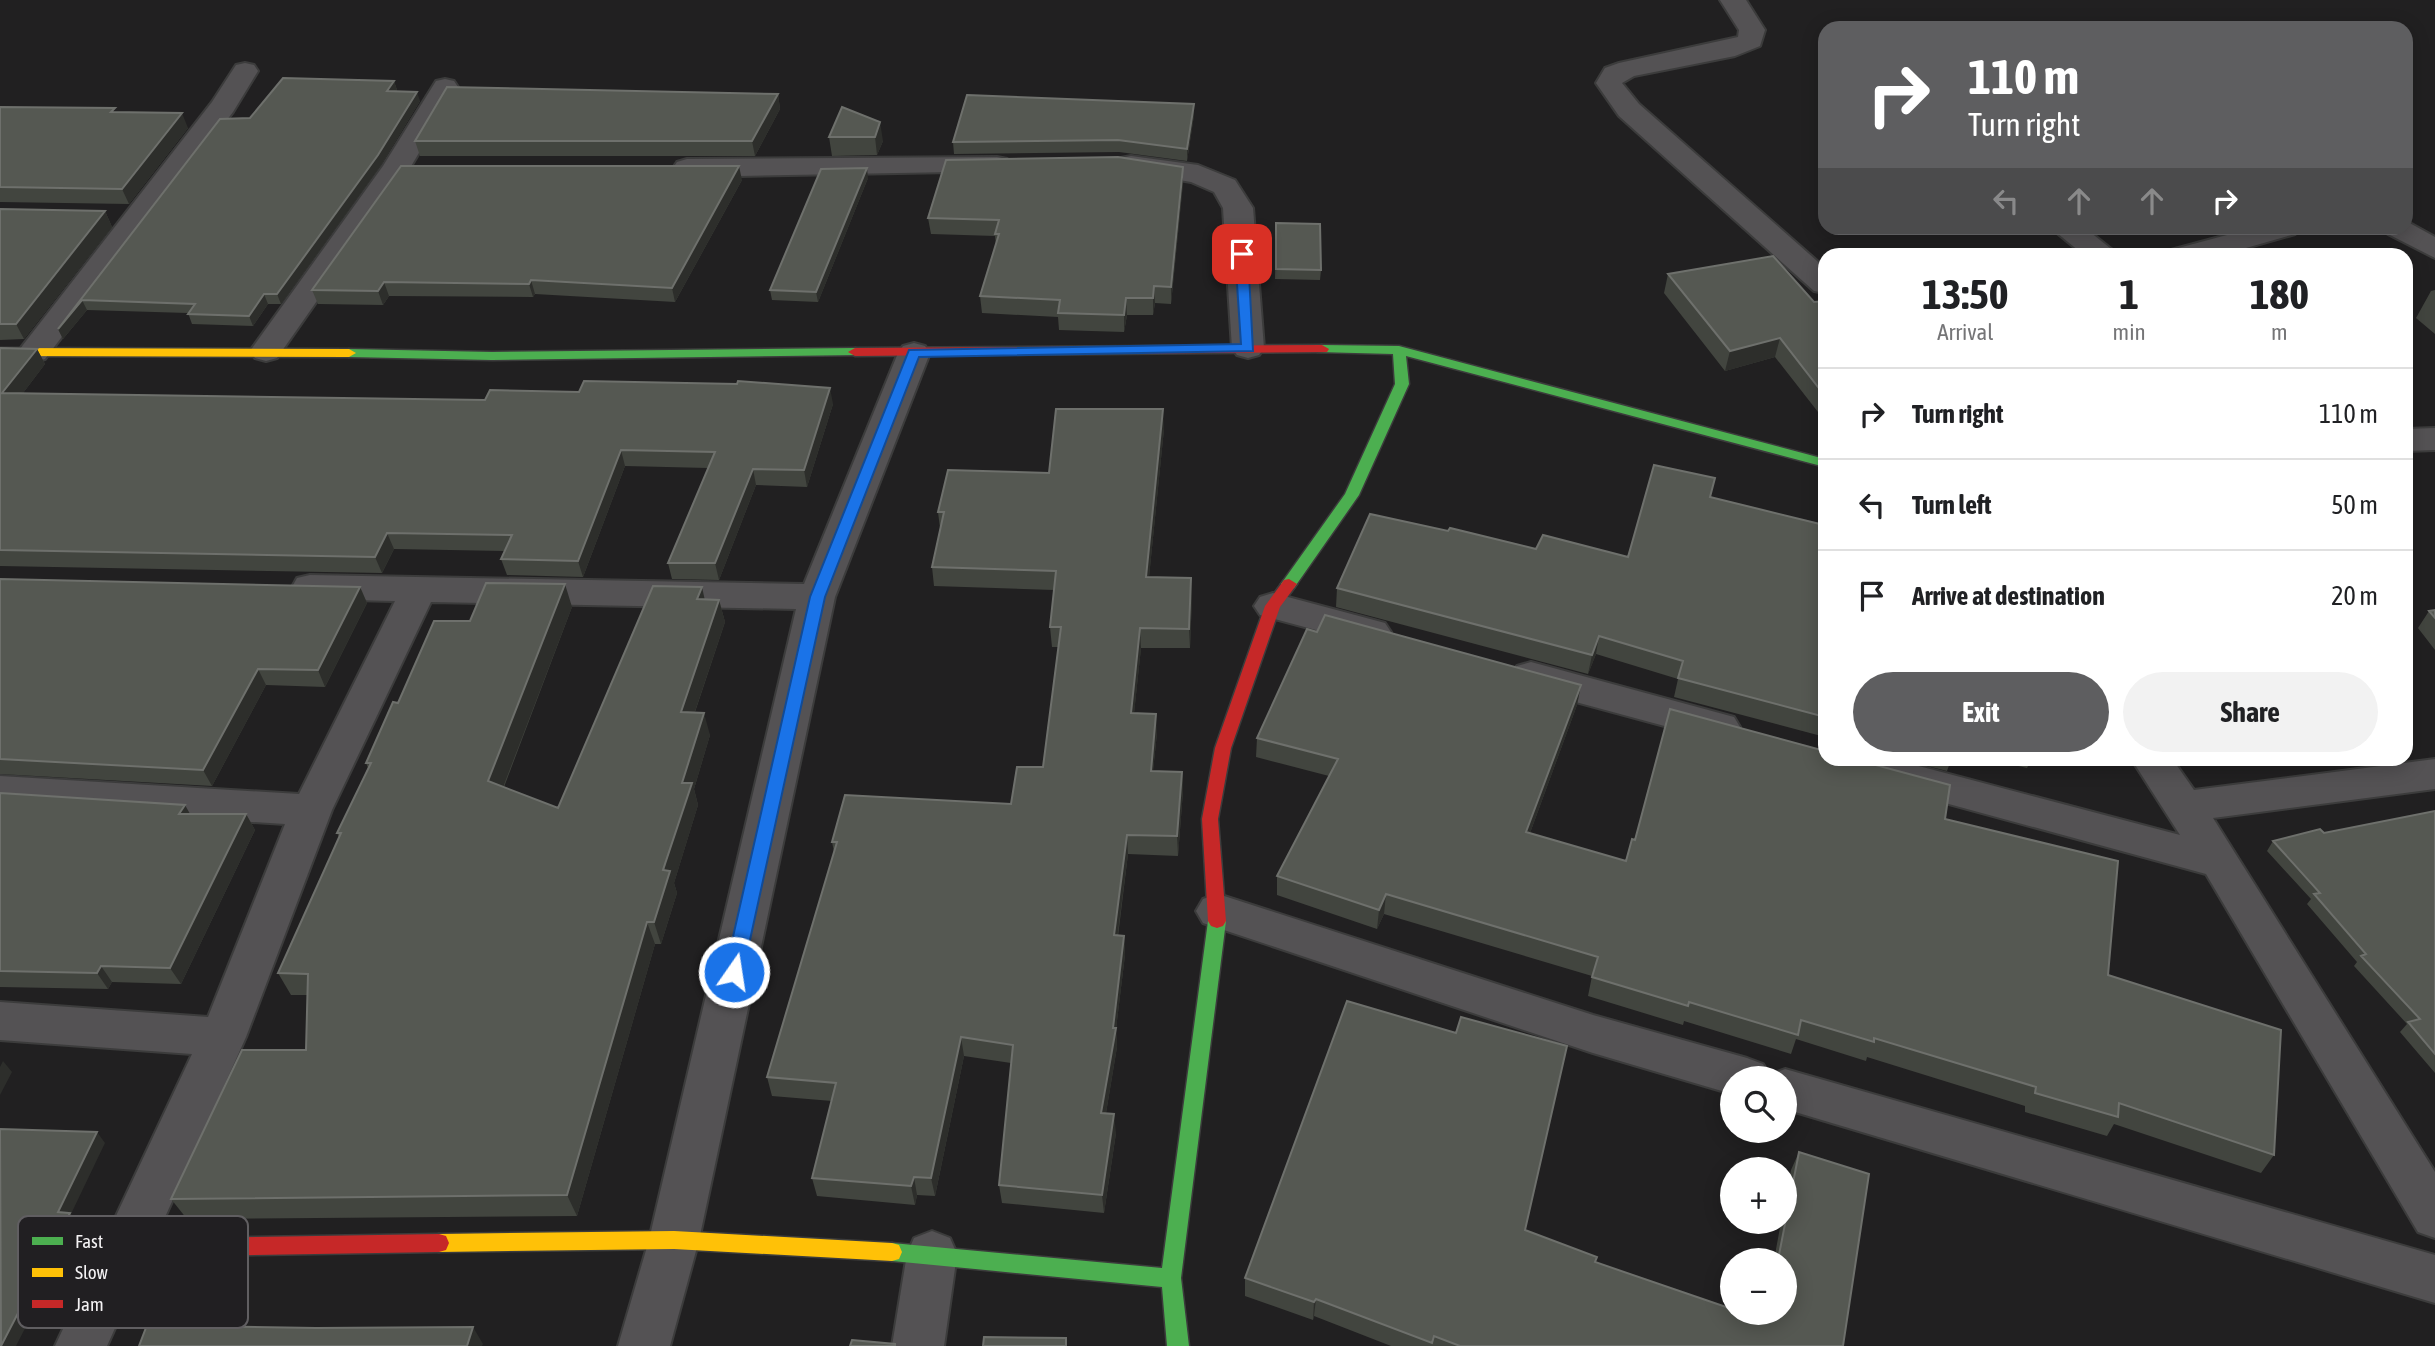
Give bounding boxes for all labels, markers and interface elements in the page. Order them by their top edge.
text: 110 m [1968,48,2079,104]
icon: right [1853,49,1944,140]
text: Turn right [1968,106,2081,143]
icon: left [1987,182,2025,220]
icon: ahead [2060,182,2098,220]
icon: ahead [2133,182,2171,220]
icon: right [2206,182,2244,220]
pin [1212,224,1272,284]
icon: arrive [1223,235,1261,273]
text: 13:50 [1922,270,2009,318]
text: 1 [2119,270,2139,318]
text: 180 [2250,270,2309,318]
text: Arrival [1937,319,1993,345]
text: min [2113,319,2146,345]
text: m [2271,319,2288,345]
icon: right [1853,395,1891,433]
text: Turn right [1912,399,2003,429]
text: 110 m [2319,399,2378,429]
icon: left [1853,486,1891,524]
text: Turn left [1912,490,1992,520]
text: 50 m [2331,490,2378,520]
icon: arrive [1853,577,1891,615]
text: Arrive at destination [1912,581,2105,611]
text: 20 m [2331,581,2378,611]
button: Exit [1853,672,2109,752]
button: Share [2123,672,2378,752]
position arrow [697,935,771,1009]
map controls [1720,1066,1797,1325]
button: search [1720,1066,1797,1143]
button: + [1720,1157,1797,1234]
legend [18,1216,248,1328]
text: Fast [75,1230,103,1252]
button: − [1720,1248,1797,1325]
text: Slow [75,1261,109,1283]
text: Jam [75,1293,104,1315]

